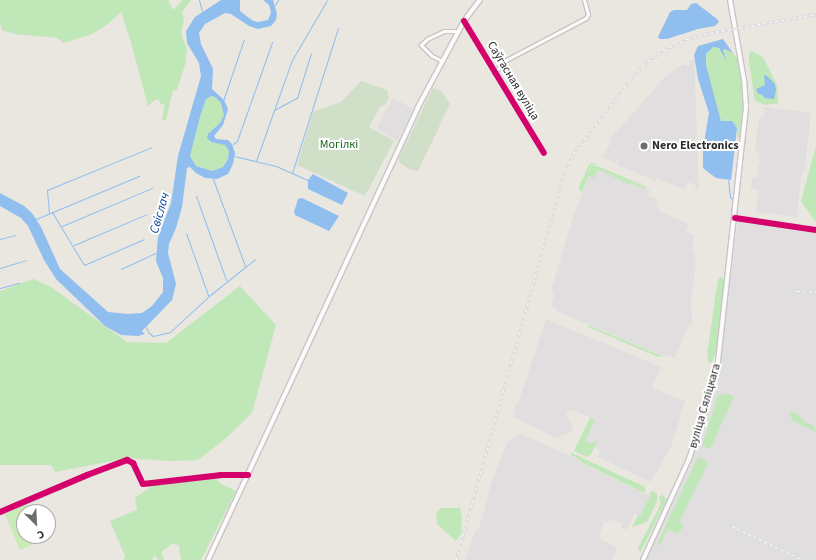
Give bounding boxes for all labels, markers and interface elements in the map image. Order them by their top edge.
street label: Саўгасная вуліца [484,39,542,123]
park label: Могілкі [320,138,358,152]
place label: Nero Electronics [652,139,739,153]
marker: Nero Electronics [639,141,649,151]
water label: Свіслач [147,191,173,235]
street label: вуліца Сяліцкага [686,362,724,450]
north arrow [16,504,56,544]
text: С [35,526,47,543]

